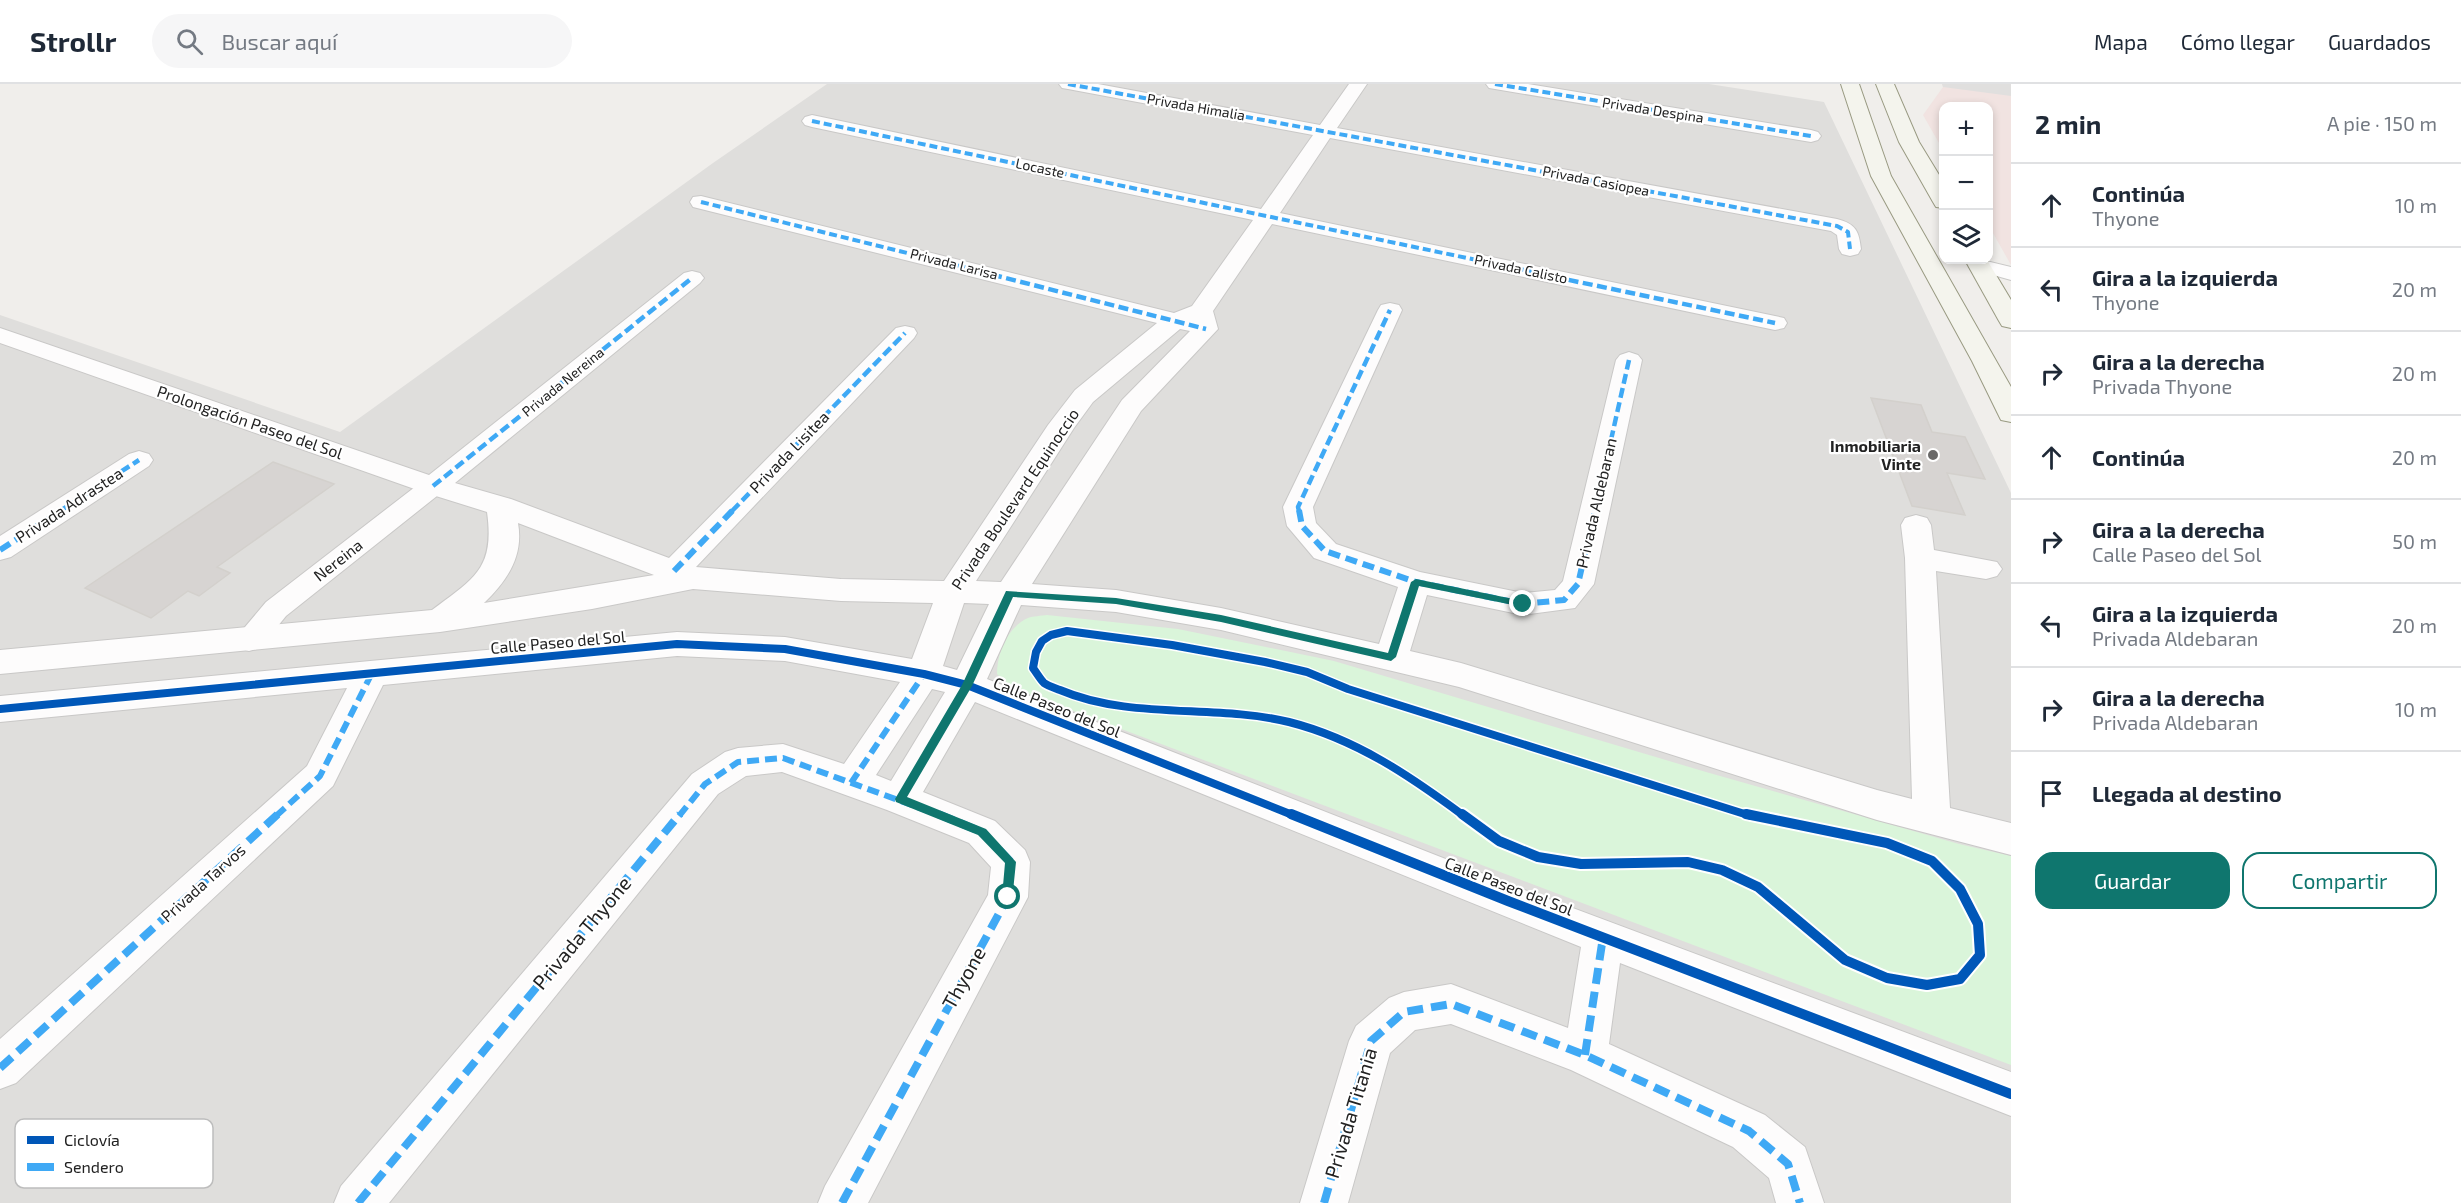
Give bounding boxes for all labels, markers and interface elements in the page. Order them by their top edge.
search box [152,14,572,68]
text: Strollr [30,24,116,58]
icon: search [173,25,206,58]
text: Buscar aquí [221,28,337,54]
text: Mapa [2094,29,2148,54]
text: Cómo llegar [2181,29,2295,54]
text: Guardados [2328,29,2431,54]
street label: Privada Himalia [1146,90,1246,124]
street label: Privada Despina [1601,93,1705,126]
map controls [1939,102,1993,264]
button: + [1939,102,1993,156]
text: 2 min [2035,108,2101,139]
text: A pie · 150 m [2327,111,2437,135]
street label: Locaste [1014,154,1066,181]
button: − [1939,156,1993,210]
street label: Privada Casiopea [1541,162,1651,199]
text: Continúa [2092,180,2185,206]
icon: ahead [2035,189,2068,222]
text: 10 m [2395,193,2437,217]
text: Thyone [2092,206,2159,230]
button: layers [1939,210,1993,264]
street label: Privada Larisa [908,244,1000,283]
street label: Privada Calisto [1473,250,1569,287]
text: Gira a la izquierda [2092,264,2278,290]
icon: left [2035,273,2068,306]
text: 20 m [2392,277,2437,301]
text: Thyone [2092,290,2159,314]
street label: Privada Nereina [518,343,607,420]
text: Gira a la derecha [2092,348,2265,374]
icon: right [2035,357,2068,390]
text: 20 m [2392,361,2437,385]
text: Privada Thyone [2092,374,2232,398]
street label: Prolongación Paseo del Sol [155,381,346,462]
street label: Privada Boulevard Equinoccio [947,405,1082,593]
street label: Privada Lisitea [745,407,832,496]
street label: Privada Aldebaran [1571,436,1620,570]
place label: Inmobiliaria Vinte [1830,436,1921,473]
icon: ahead [2035,441,2068,474]
text: Continúa [2092,444,2185,470]
text: 20 m [2392,445,2437,469]
marker: Inmobiliaria Vinte [1926,448,1940,462]
street label: Privada Adrastea [12,463,126,546]
text: Gira a la derecha [2092,516,2265,542]
icon: right [2035,525,2068,558]
text: 50 m [2392,529,2437,553]
street label: Nereina [309,535,366,585]
text: Calle Paseo del Sol [2092,542,2262,566]
route end [1509,590,1535,616]
text: Gira a la izquierda [2092,600,2278,626]
icon: left [2035,609,2068,642]
text: 20 m [2392,613,2437,637]
street label: Calle Paseo del Sol [490,626,627,657]
text: Privada Aldebaran [2092,626,2258,650]
street label: Calle Paseo del Sol [991,672,1124,741]
text: Gira a la derecha [2092,684,2265,710]
icon: right [2035,693,2068,726]
text: 10 m [2395,697,2437,721]
text: Privada Aldebaran [2092,710,2258,734]
icon: arrive [2035,777,2068,810]
text: Llegada al destino [2092,780,2282,806]
street label: Privada Tarvos [157,840,249,925]
street label: Calle Paseo del Sol [1442,852,1576,919]
button: Guardar [2035,852,2230,909]
button: Compartir [2242,852,2437,909]
street label: Privada Thyone [527,871,635,994]
route start [994,883,1020,909]
street label: Thyone [936,942,990,1013]
street label: Privada Titania [1319,1044,1381,1181]
legend [15,1119,213,1188]
text: Ciclovía [64,1130,120,1149]
text: Sendero [64,1157,124,1176]

